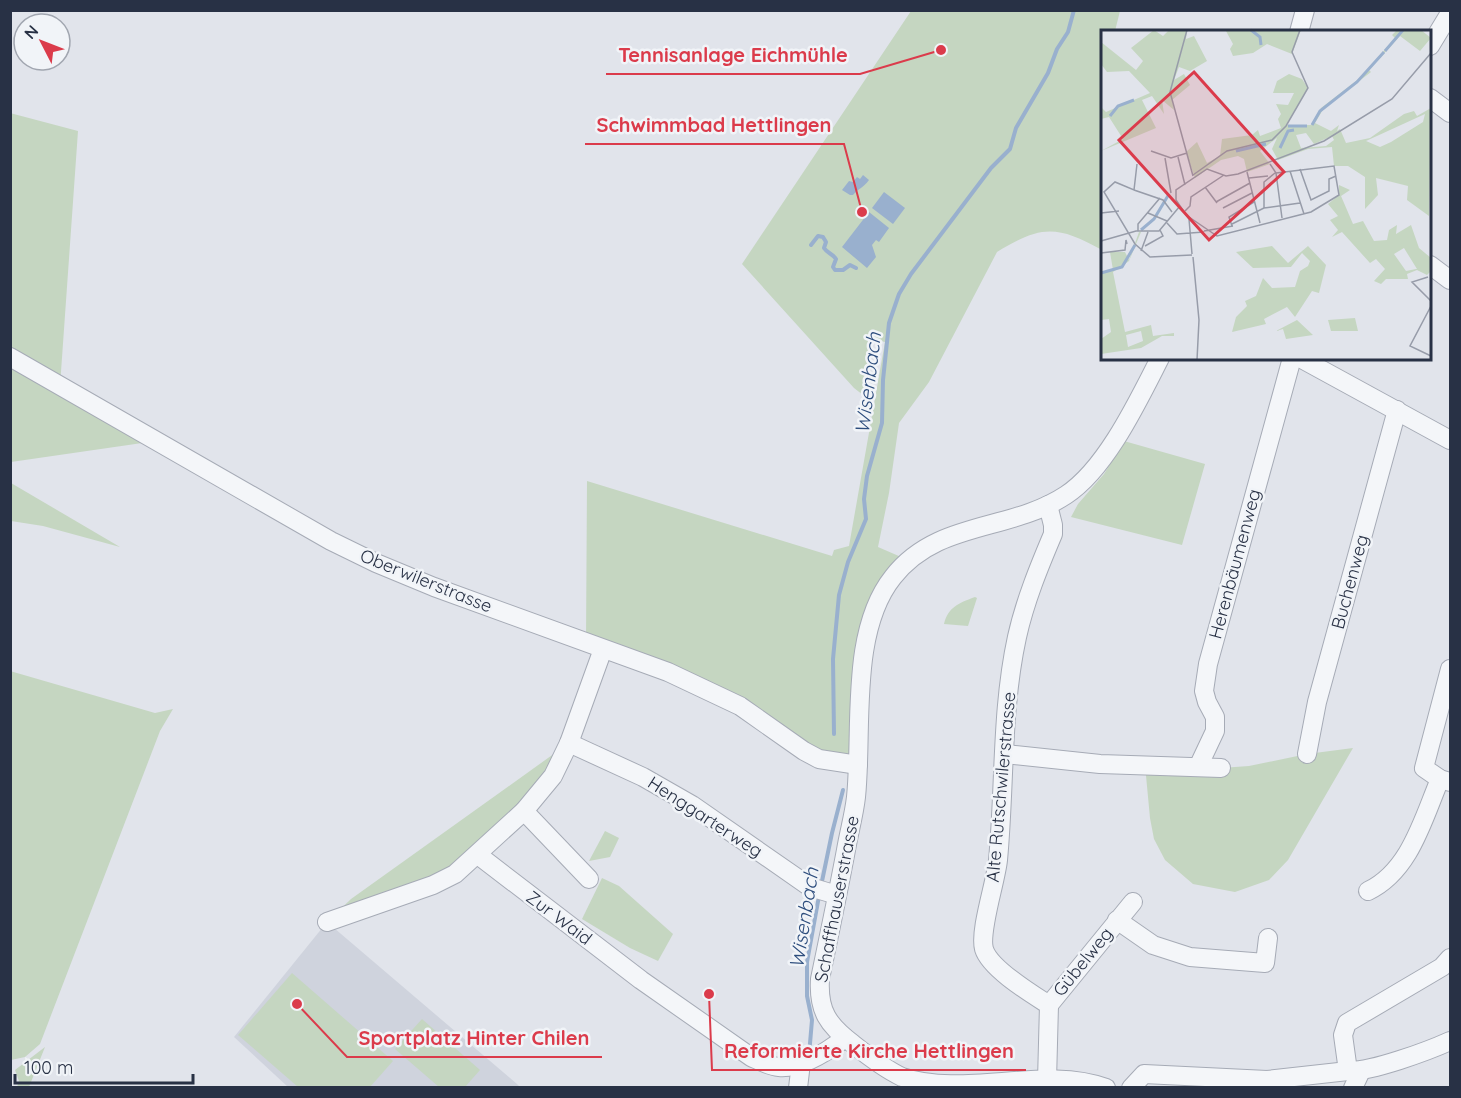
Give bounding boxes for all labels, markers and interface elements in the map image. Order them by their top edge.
north arrow [12,12,72,72]
text: N [19,21,42,43]
inset map [1101,30,1431,360]
callout: Tennisanlage Eichmühle [606,36,860,74]
text: Tennisanlage Eichmühle [618,42,848,67]
callout: Schwimmbad Hettlingen [585,106,844,144]
text: Schwimmbad Hettlingen [597,112,831,137]
water label: Wisenbach [849,330,886,435]
street label: Herenbäumenweg [1203,487,1266,641]
street label: Buchenweg [1326,532,1373,632]
street label: Oberwilerstrasse [357,544,496,617]
street label: Alte Rutschwilerstrasse [981,691,1020,883]
street label: Henggarterweg [643,771,767,862]
street label: Schaffhauserstrasse [809,814,864,984]
water label: Wisenbach [783,865,824,970]
street label: Zur Waid [522,885,597,950]
street label: Gübelweg [1048,922,1118,1001]
callout: Sportplatz Hinter Chilen [347,1019,602,1057]
text: Sportplatz Hinter Chilen [359,1025,589,1050]
callout: Reformierte Kirche Hettlingen [712,1032,1026,1070]
text: Reformierte Kirche Hettlingen [724,1038,1014,1063]
scale bar [15,1047,194,1085]
text: 100 m [24,1056,73,1079]

